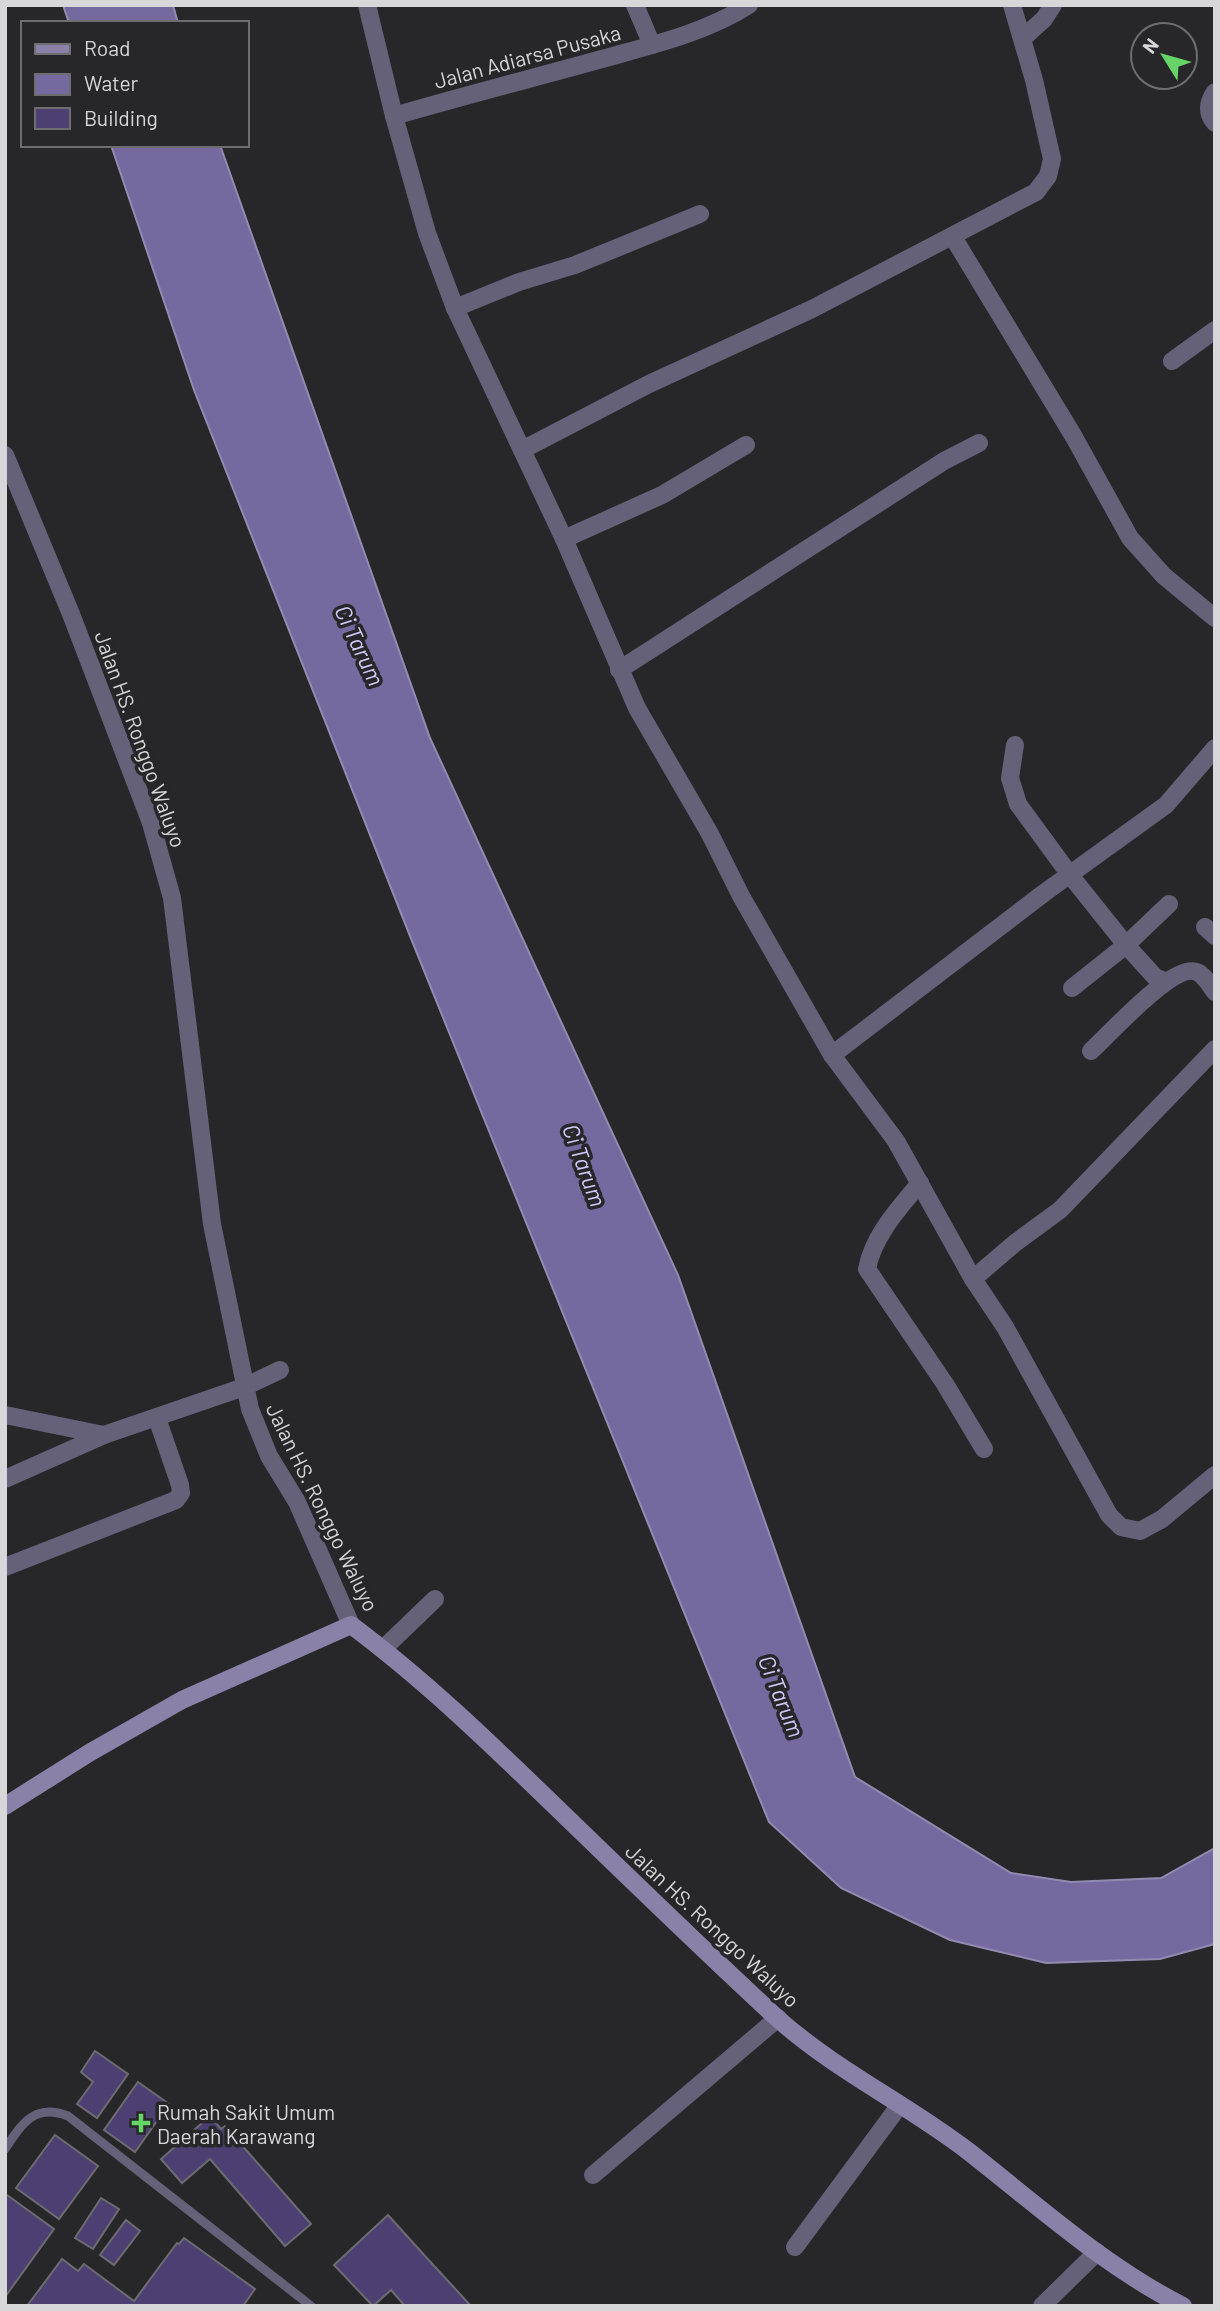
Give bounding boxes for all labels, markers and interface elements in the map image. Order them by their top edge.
street label: Jalan Adiarsa Pusaka [431,19,623,93]
legend [21,21,248,147]
north arrow [1129,21,1199,91]
text: N [1137,33,1163,57]
text: Road [84,35,130,60]
text: Water [84,70,139,95]
text: Building [84,105,158,130]
water label: Ci Tarum [329,600,391,690]
street label: Jalan HS. Ronggo Waluyo [90,627,192,851]
water label: Ci Tarum [557,1120,613,1210]
street label: Jalan HS. Ronggo Waluyo [262,1399,384,1615]
water label: Ci Tarum [753,1651,811,1741]
street label: Jalan HS. Ronggo Waluyo [621,1838,805,2012]
place label: Rumah Sakit Umum Daerah Karawang [157,2099,335,2148]
marker: Rumah Sakit Umum Daerah Karawang [131,2113,151,2133]

